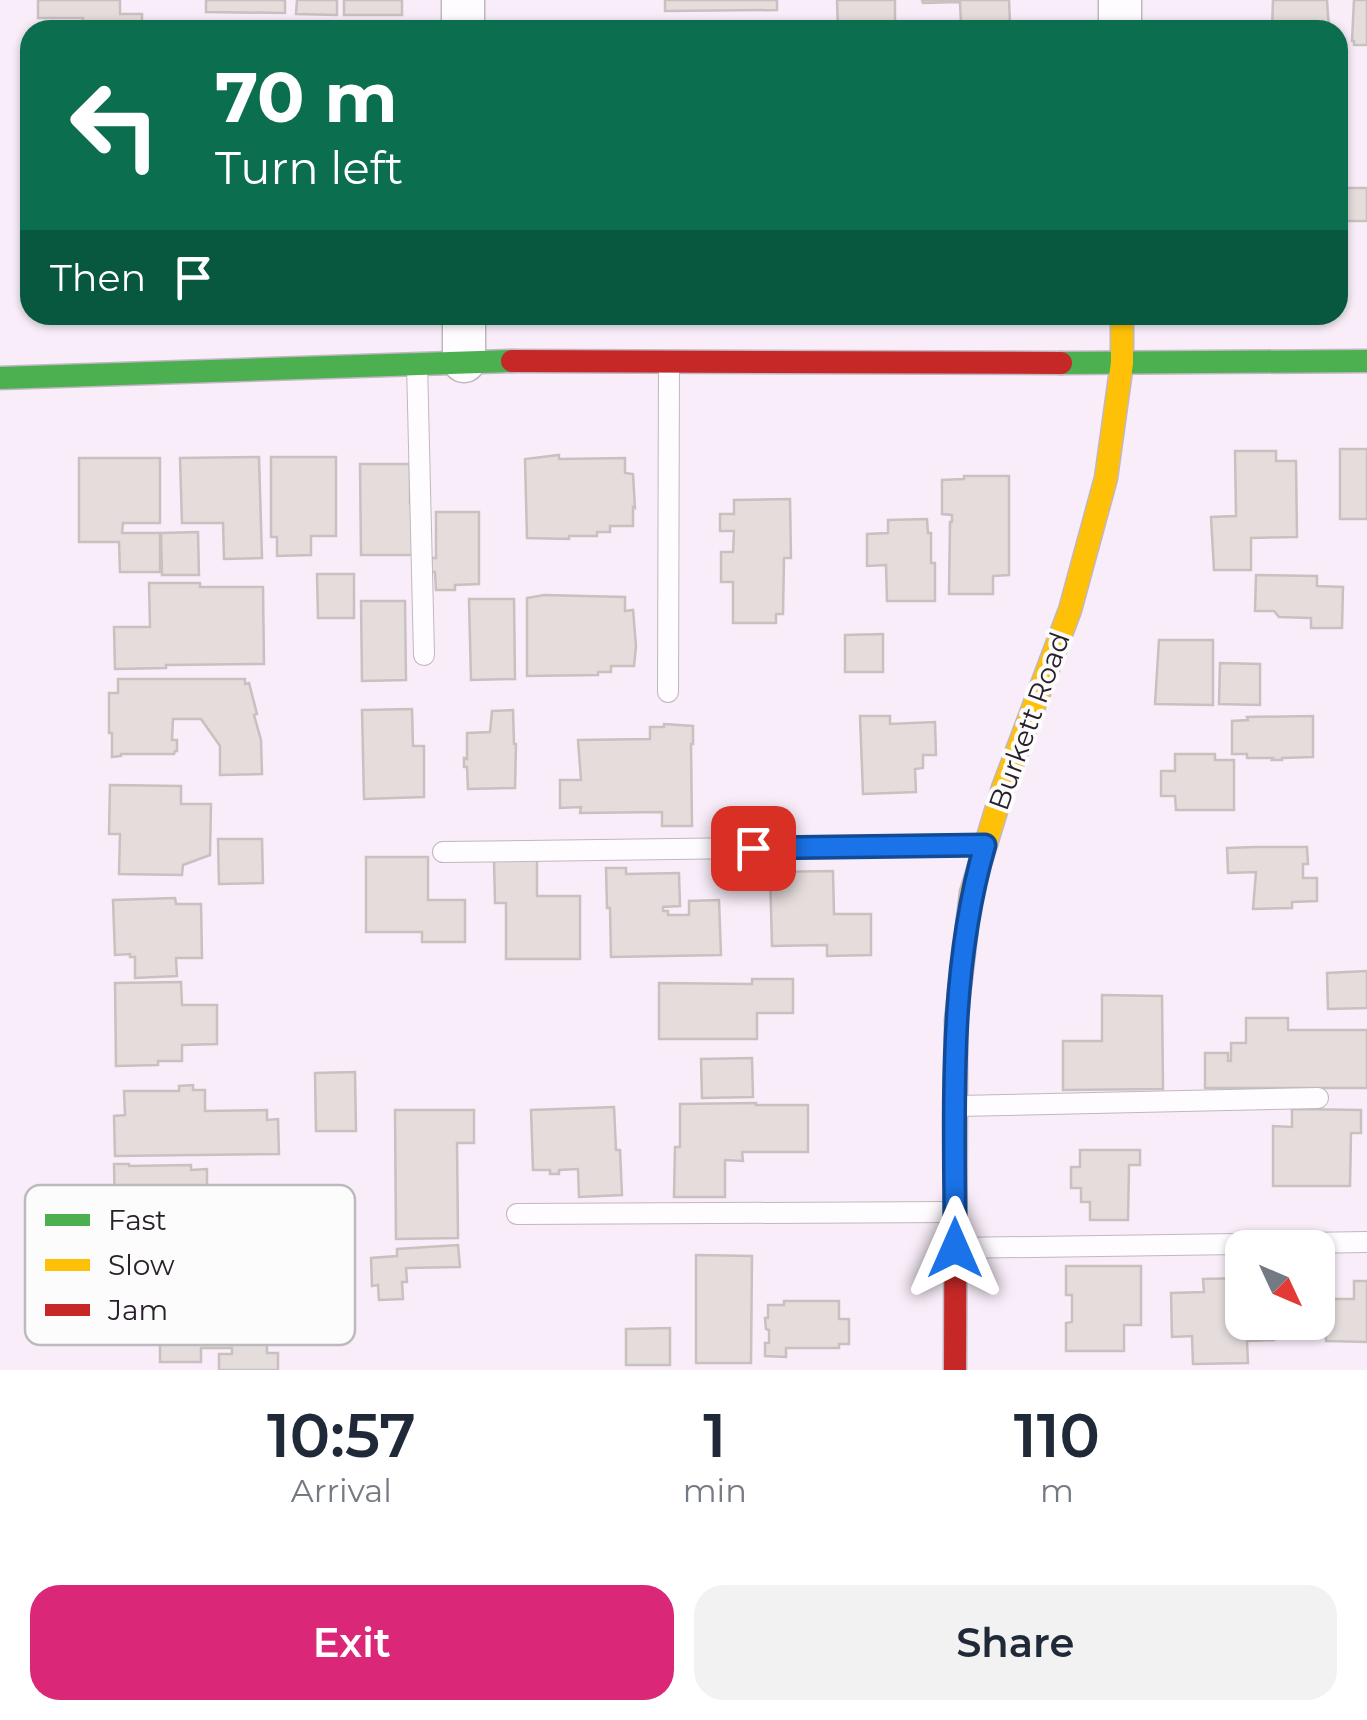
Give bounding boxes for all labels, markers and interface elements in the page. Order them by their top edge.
text: 70 m [215,54,398,140]
icon: left [50,60,180,190]
text: Turn left [215,140,403,195]
icon: arrive [166,250,221,305]
text: Then [50,254,146,301]
street label: Burkett Road [981,627,1077,815]
pin [711,806,796,891]
icon: arrive [726,821,781,876]
legend [25,1185,355,1345]
position arrow [903,1196,1007,1300]
text: Fast [108,1203,167,1237]
north arrow [1225,1230,1335,1340]
map controls [1225,1230,1335,1340]
text: Slow [108,1248,175,1282]
text: Jam [107,1293,168,1327]
text: 10:57 [267,1399,416,1472]
text: 1 [703,1399,726,1472]
text: 110 [1014,1399,1100,1472]
text: Arrival [291,1471,392,1510]
text: min [683,1471,747,1510]
text: m [1040,1471,1074,1510]
button: Exit [30,1585,674,1700]
button: Share [694,1585,1337,1700]

